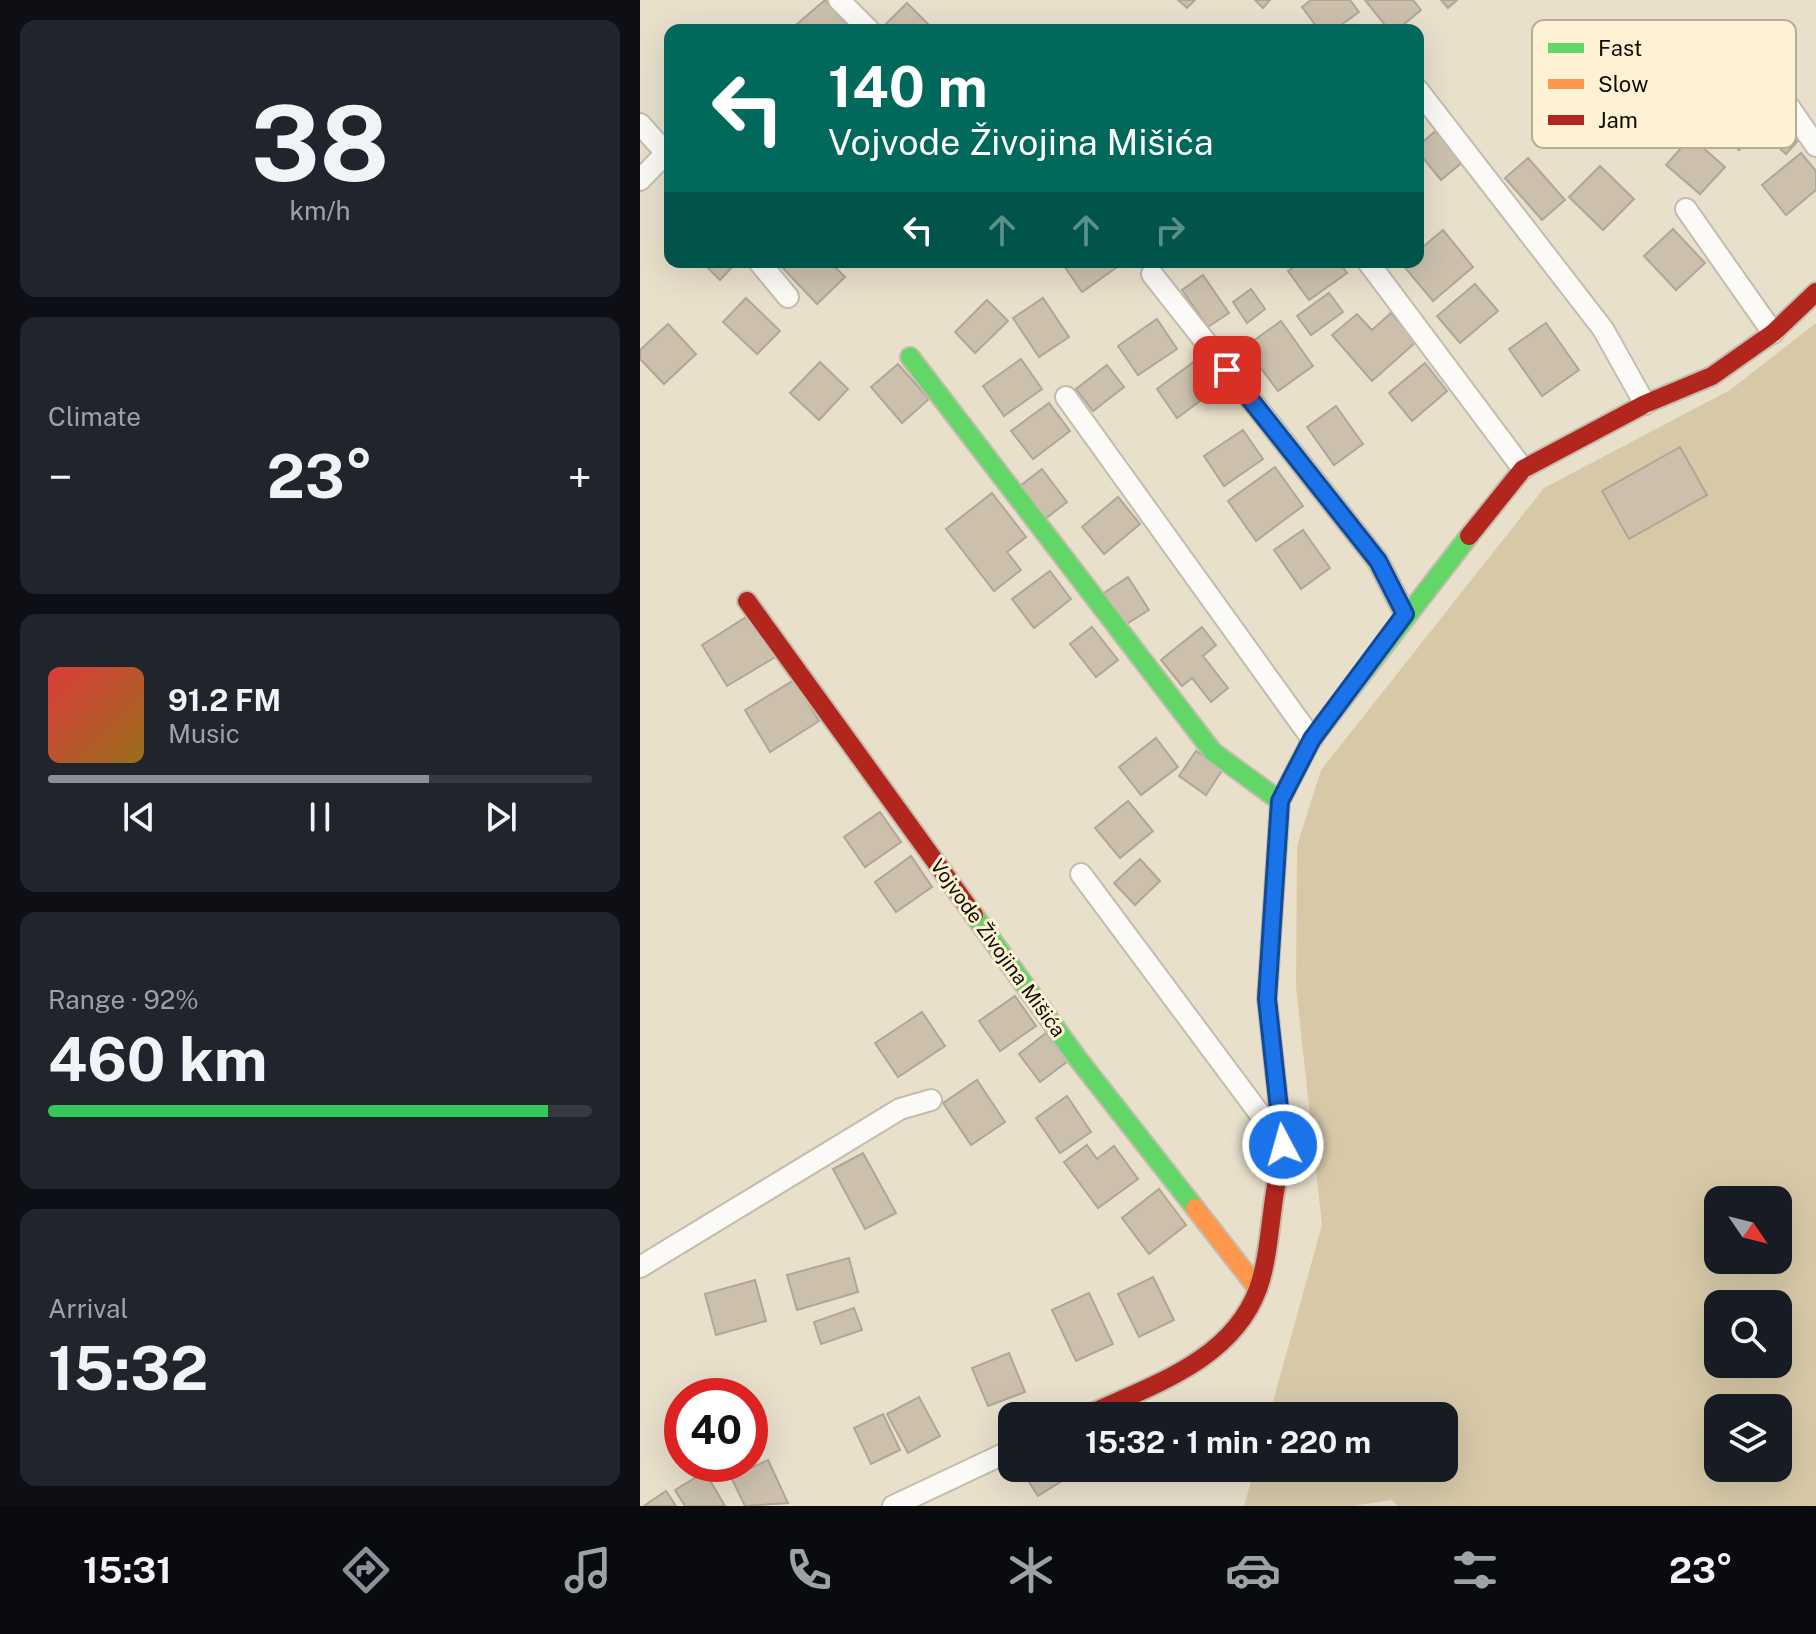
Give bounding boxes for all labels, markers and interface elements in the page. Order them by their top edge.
legend [1532,20,1796,148]
text: Fast [1598,35,1642,61]
text: 140 m [828,54,988,120]
icon: left [696,56,800,160]
text: Slow [1598,71,1648,97]
text: 38 [251,82,389,204]
text: Jam [1598,107,1638,133]
text: Vojvode Živojina Mišića [828,121,1214,163]
text: km/h [289,195,351,226]
icon: left [896,208,940,252]
icon: ahead [980,208,1024,252]
icon: ahead [1064,208,1108,252]
icon: right [1148,208,1192,252]
pin [1193,336,1261,404]
icon: arrive [1205,348,1249,392]
text: Climate [48,401,141,432]
text: 23° [267,441,373,512]
text: − [48,451,72,503]
text: + [568,451,592,503]
text: 91.2 FM [168,682,281,718]
text: Music [168,718,240,749]
icon: previous [117,795,161,839]
icon: pause [298,795,342,839]
icon: next [479,795,523,839]
street label: Vojvode Živojina Mišića [925,854,1071,1042]
text: Range · 92% [48,984,199,1015]
text: 460 km [48,1024,268,1095]
position arrow [1241,1103,1325,1187]
north arrow [1704,1186,1792,1274]
map controls [1704,1186,1792,1482]
button: search [1704,1290,1792,1378]
text: Arrival [48,1293,128,1324]
text: 15:32 [48,1333,208,1404]
speed limit sign: 40 [664,1378,768,1482]
button: layers [1704,1394,1792,1482]
text: 15:32 · 1 min · 220 m [1085,1424,1371,1460]
icon: directions [338,1542,394,1598]
icon: music [560,1542,616,1598]
icon: phone [781,1542,837,1598]
icon: climate [1003,1542,1059,1598]
icon: car [1225,1542,1281,1598]
icon: filters [1447,1542,1503,1598]
text: 15:31 [83,1549,172,1591]
text: 23° [1669,1549,1733,1591]

